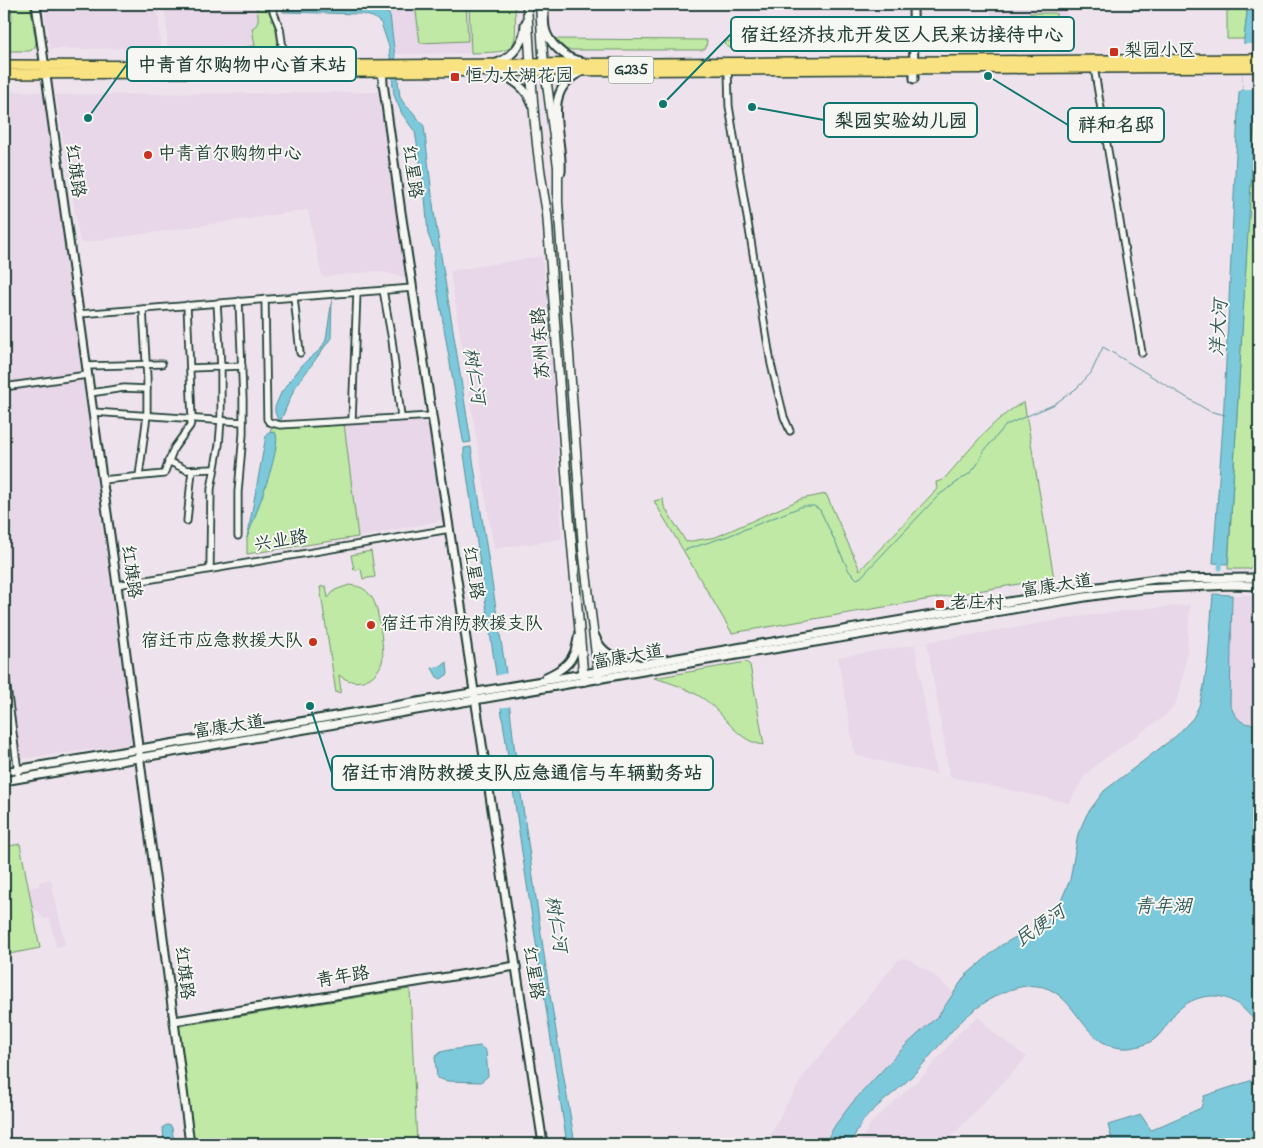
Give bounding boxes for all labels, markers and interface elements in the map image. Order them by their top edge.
callout: 宿迁经济技术开发区人民来访接待中心 [731,17,1074,51]
text: 宿迁经济技术开发区人民来访接待中心 [740,23,1064,50]
place label: 梨园小区 [1124,39,1196,65]
marker: 梨园小区 [1108,46,1120,58]
callout: 中青首尔购物中心首末站 [127,47,356,81]
text: 中青首尔购物中心首末站 [137,53,347,80]
road number: G235 [608,56,654,84]
place label: 恒力太湖花园 [465,64,573,90]
marker: 恒力太湖花园 [449,71,461,83]
callout: 梨园实验幼儿园 [824,103,977,137]
callout: 祥和名邸 [1068,108,1164,142]
text: 梨园实验幼儿园 [834,109,968,136]
text: 祥和名邸 [1078,113,1154,140]
street label: 红旗路 [57,142,91,200]
place label: 中青首尔购物中心 [158,142,302,168]
street label: 红星路 [394,143,428,201]
marker: 中青首尔购物中心 [142,149,154,161]
water label: 洋大河 [1205,296,1236,357]
street label: 苏州东路 [527,306,557,380]
water label: 树仁河 [455,346,491,409]
street label: 兴业路 [252,525,310,559]
street label: 红旗路 [113,543,147,601]
street label: 红星路 [455,544,489,602]
street label: 富康大道 [1019,569,1095,605]
place label: 老庄村 [950,591,1004,617]
marker: 老庄村 [934,598,946,610]
place label: 宿迁市消防救援支队 [381,612,543,638]
marker: 宿迁市消防救援支队 [365,619,377,631]
place label: 宿迁市应急救援大队 [141,629,303,655]
marker: 宿迁市应急救援大队 [307,636,319,648]
street label: 富康大道 [590,639,666,677]
street label: 富康大道 [191,710,267,746]
callout: 宿迁市消防救援支队应急通信与车辆勤务站 [332,756,713,790]
text: 宿迁市消防救援支队应急通信与车辆勤务站 [341,761,703,788]
water label: 树仁河 [537,894,573,957]
water label: 青年湖 [1134,894,1193,921]
water label: 民便河 [1010,898,1075,954]
street label: 红星路 [515,944,549,1002]
street label: 红旗路 [167,945,199,1001]
street label: 青年路 [314,961,372,995]

